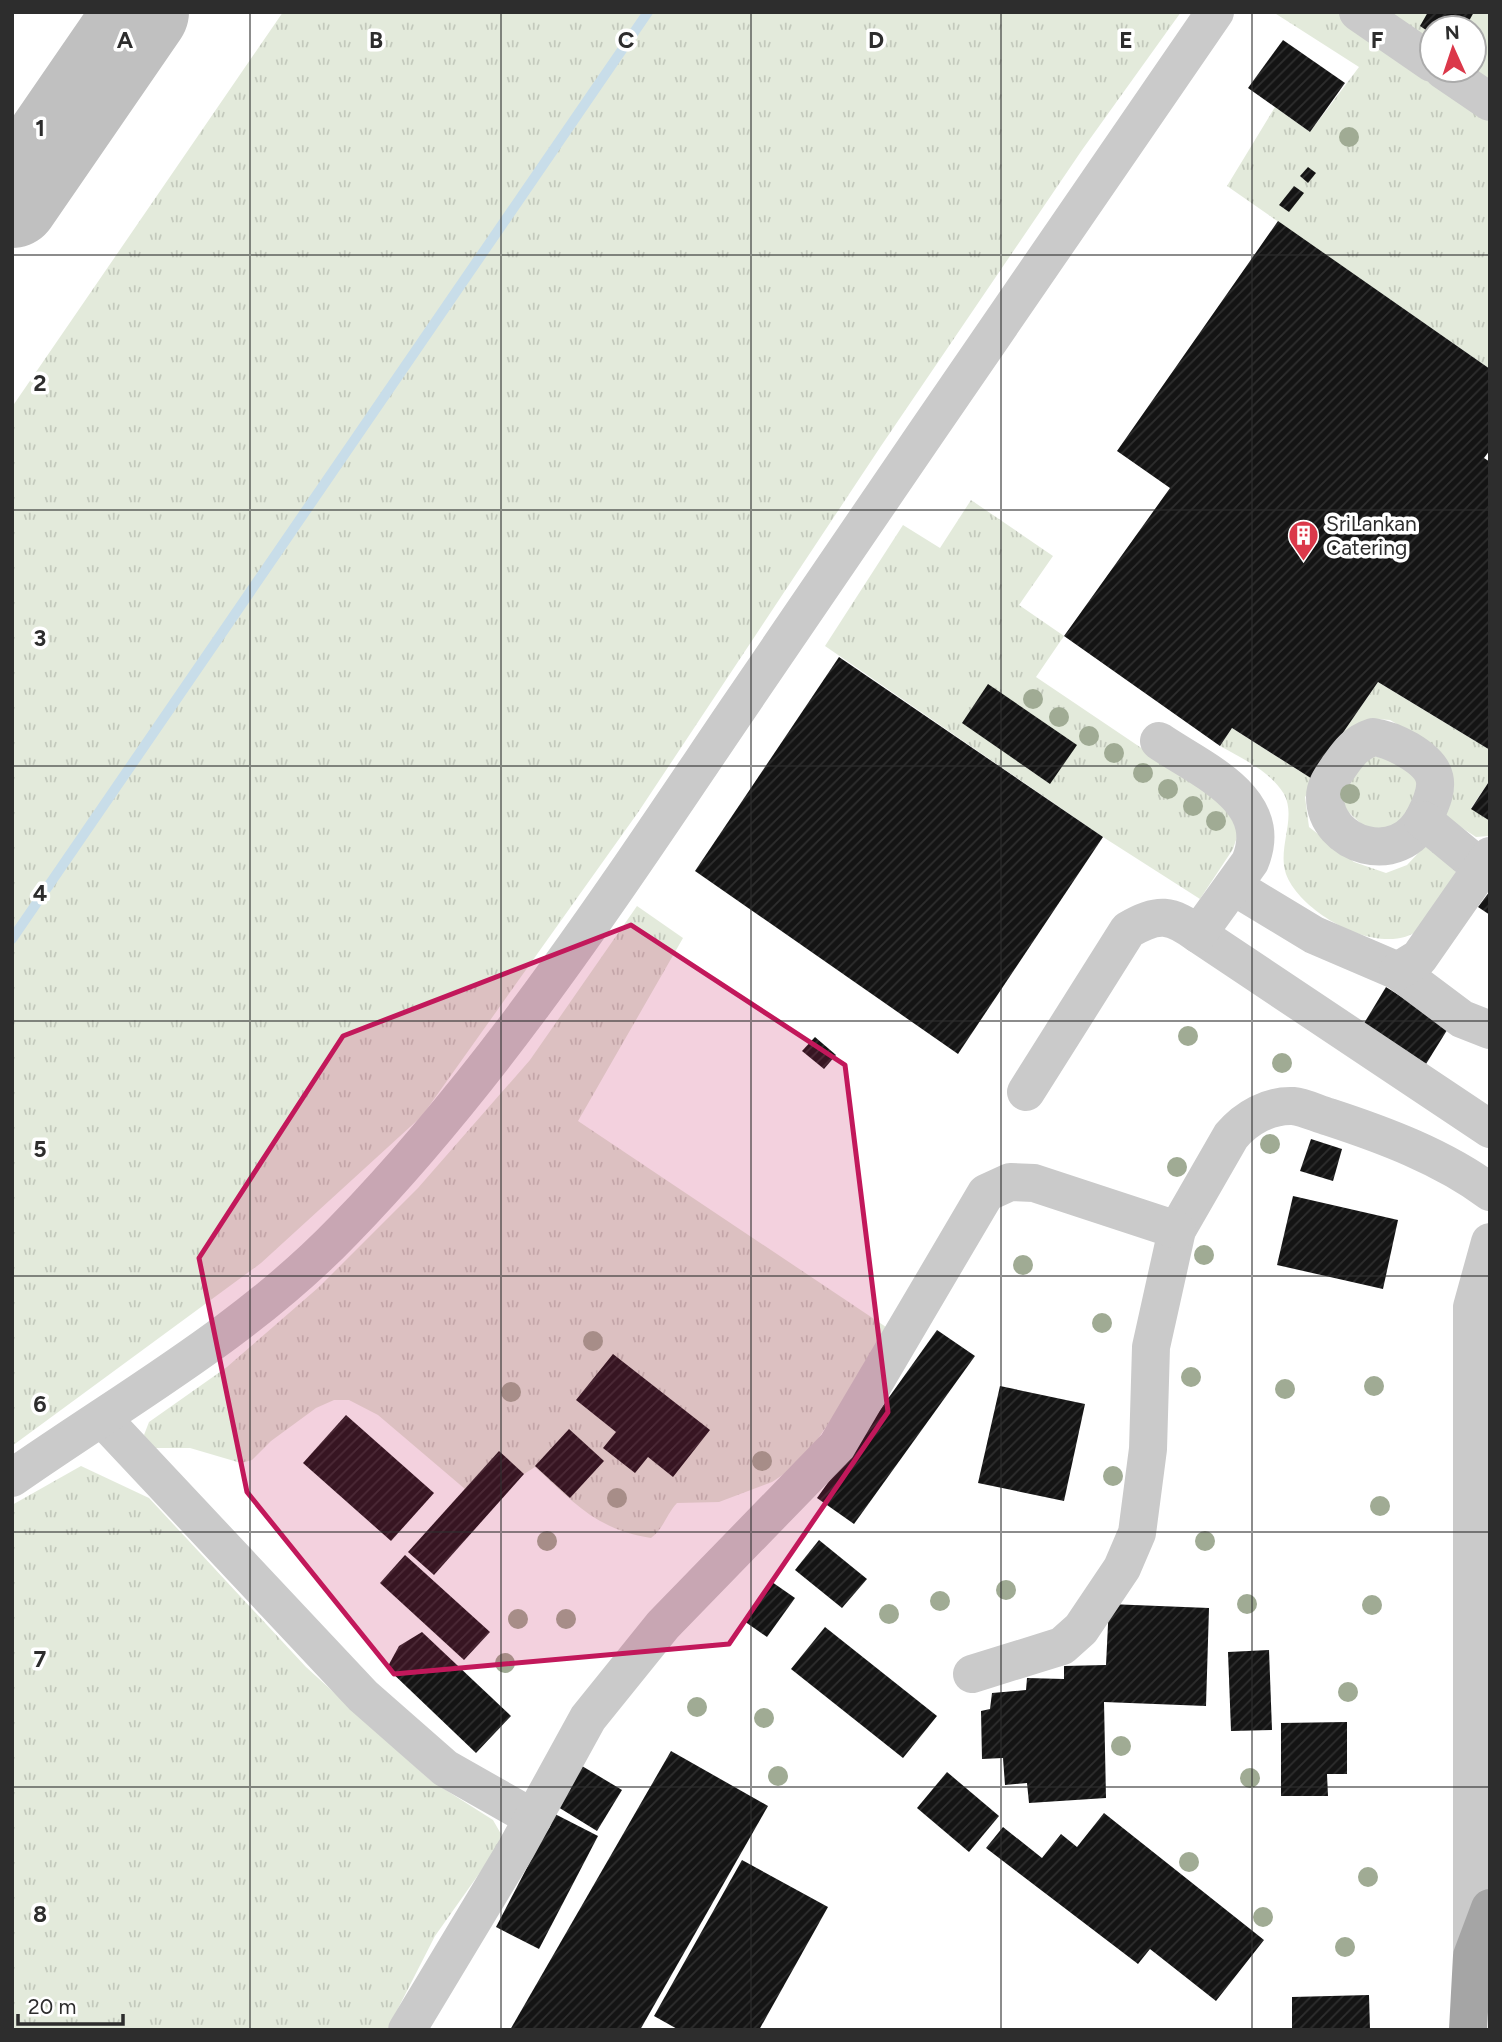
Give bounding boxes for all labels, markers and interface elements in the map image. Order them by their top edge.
north arrow [1418,14,1488,84]
text: N [1444,21,1460,44]
text: A [117,26,134,54]
text: B [369,26,383,54]
text: C [618,26,635,54]
text: D [868,26,884,54]
text: E [1119,26,1133,54]
text: F [1371,26,1384,54]
text: 1 [35,114,45,142]
text: 2 [33,369,47,397]
place label: SriLankan Catering [1326,511,1417,560]
building icon: SriLankan Catering [1286,518,1320,562]
text: 3 [34,624,46,652]
text: 4 [33,879,47,907]
text: 5 [33,1135,47,1163]
text: 6 [33,1390,47,1418]
text: 7 [34,1645,47,1673]
text: 8 [33,1900,47,1928]
scale bar [18,1982,122,2026]
text: 20 m [28,1994,76,2019]

